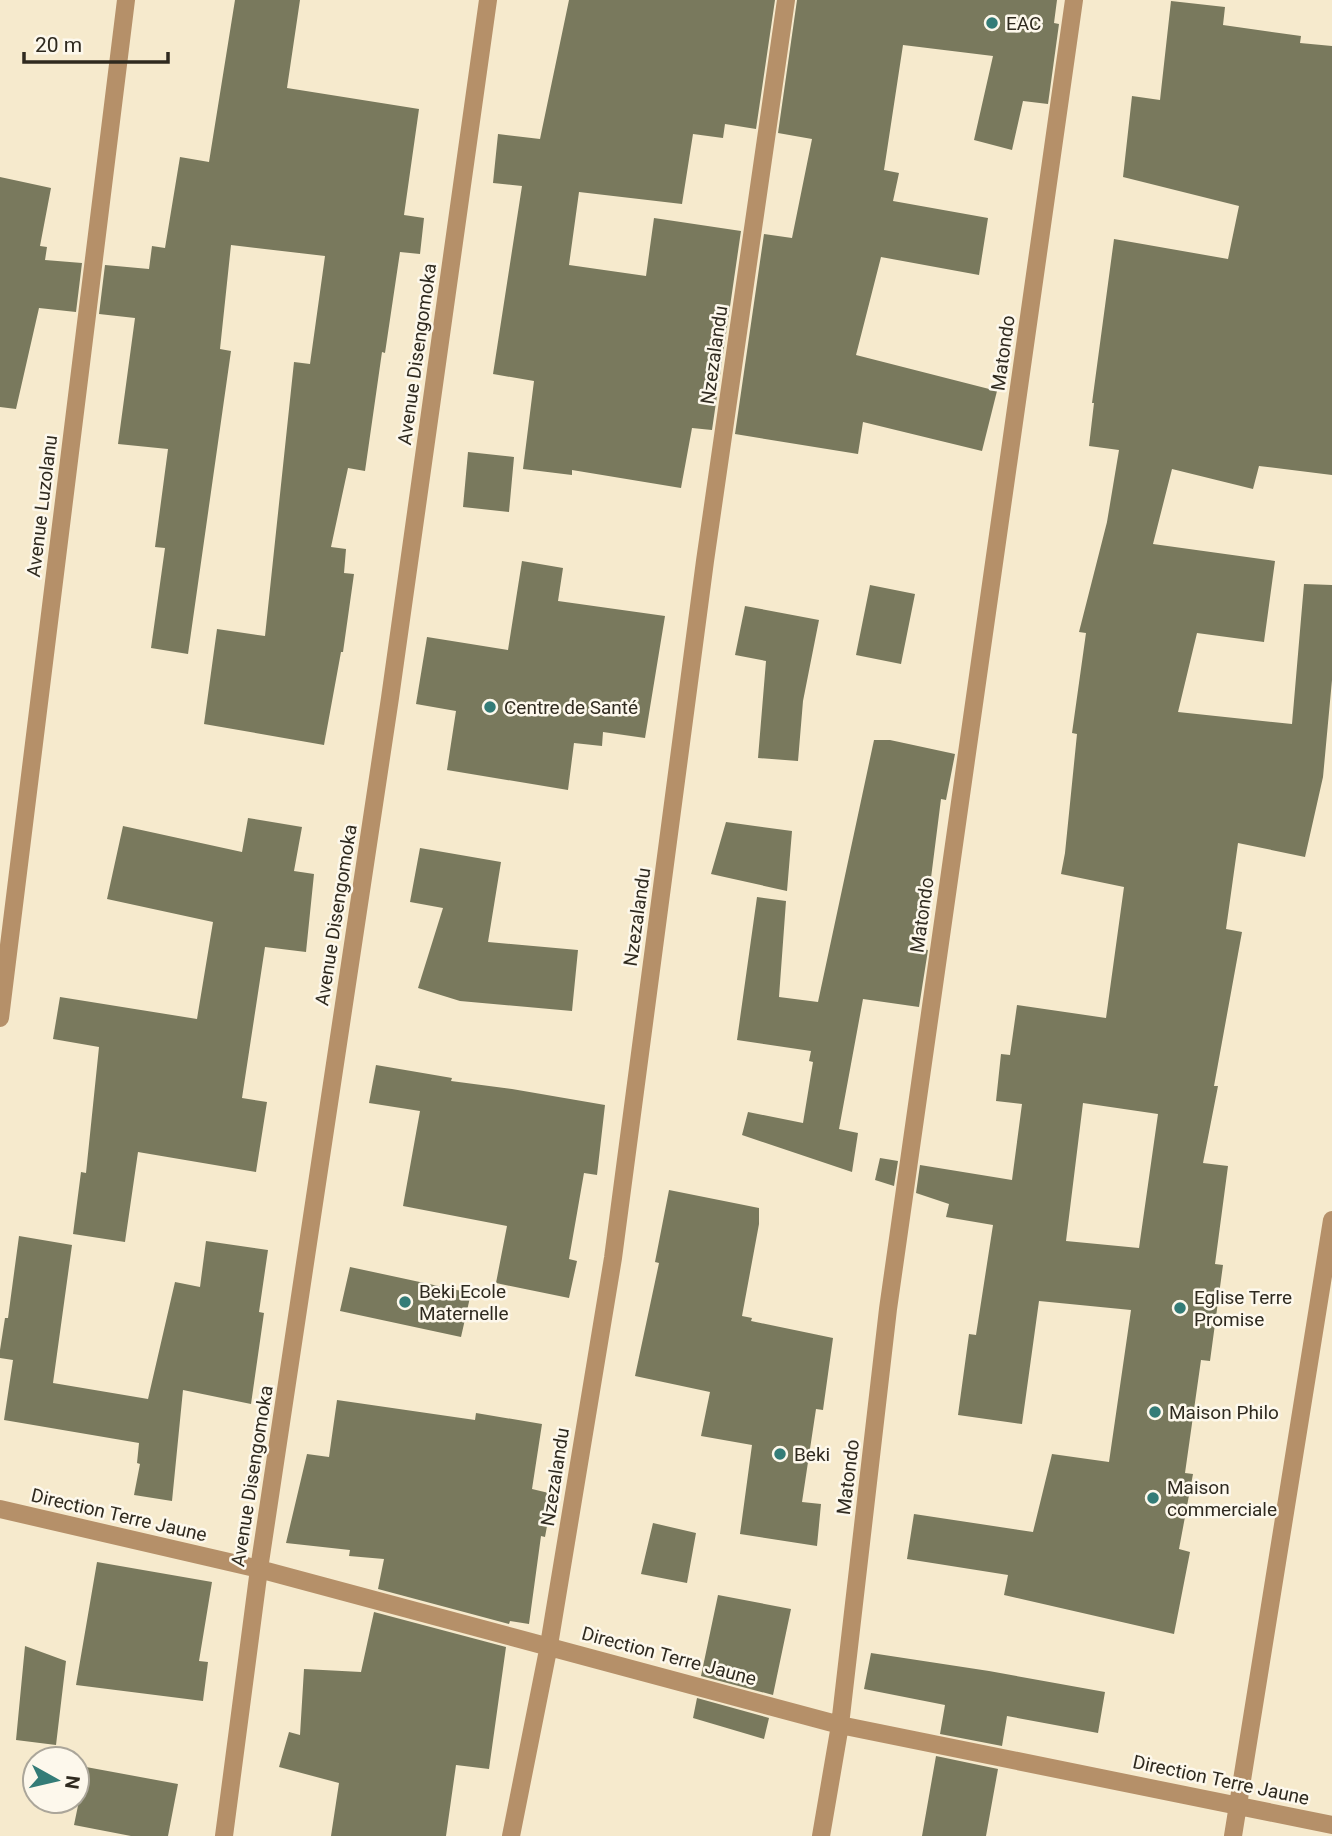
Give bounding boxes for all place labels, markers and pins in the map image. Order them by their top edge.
place label: EAC [1006,12,1041,35]
marker: EAC [984,15,1000,31]
place label: Centre de Santé [504,696,638,719]
marker: Centre de Santé [482,699,498,715]
place label: Beki Ecole Maternelle [419,1280,509,1325]
place label: Eglise Terre Promise [1194,1286,1292,1331]
marker: Beki Ecole Maternelle [397,1294,413,1310]
marker: Eglise Terre Promise [1172,1300,1188,1316]
place label: Maison Philo [1169,1401,1279,1424]
marker: Maison Philo [1147,1404,1163,1420]
place label: Beki [794,1443,830,1466]
marker: Beki [772,1446,788,1462]
place label: Maison commerciale [1167,1476,1277,1521]
marker: Maison commerciale [1145,1490,1161,1506]

